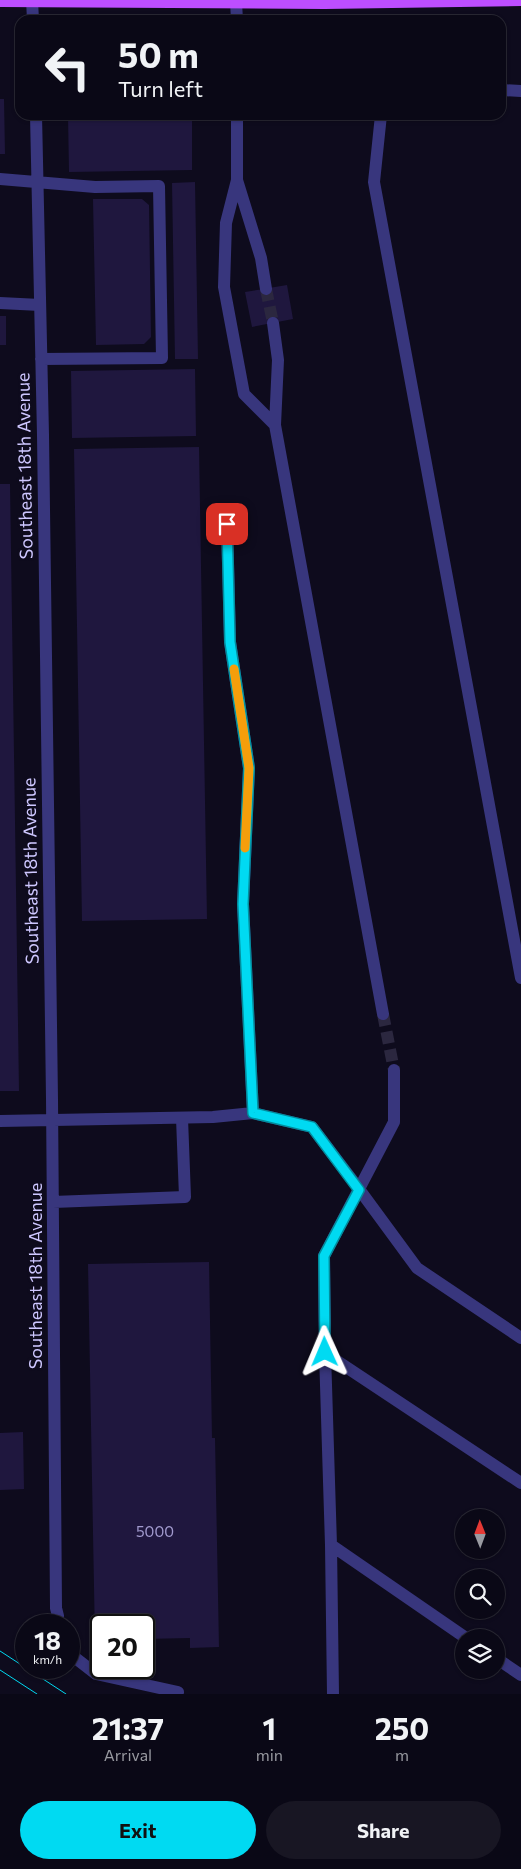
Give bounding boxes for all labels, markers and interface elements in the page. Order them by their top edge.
text: 50 m [118,32,199,75]
icon: left [35,35,100,100]
text: Turn left [118,75,203,102]
street label: Southeast 18th Avenue [11,372,37,560]
pin [206,503,248,545]
icon: arrive [213,510,241,538]
street label: Southeast 18th Avenue [17,777,43,965]
street label: Southeast 18th Avenue [24,1183,46,1369]
position arrow [298,1325,350,1377]
north arrow [455,1509,505,1559]
map controls [455,1509,505,1679]
house number: 5000 [136,1522,174,1540]
button: search [455,1569,505,1619]
speed limit sign: 20 [90,1614,155,1679]
text: 18 [34,1625,61,1655]
button: layers [455,1629,505,1679]
text: km/h [33,1652,62,1666]
text: 21:37 [92,1709,164,1746]
text: 1 [263,1709,276,1746]
text: 250 [375,1709,429,1746]
text: Arrival [104,1745,152,1764]
text: min [256,1745,283,1764]
text: m [395,1745,409,1764]
button: Exit [20,1801,256,1859]
button: Share [266,1801,501,1859]

